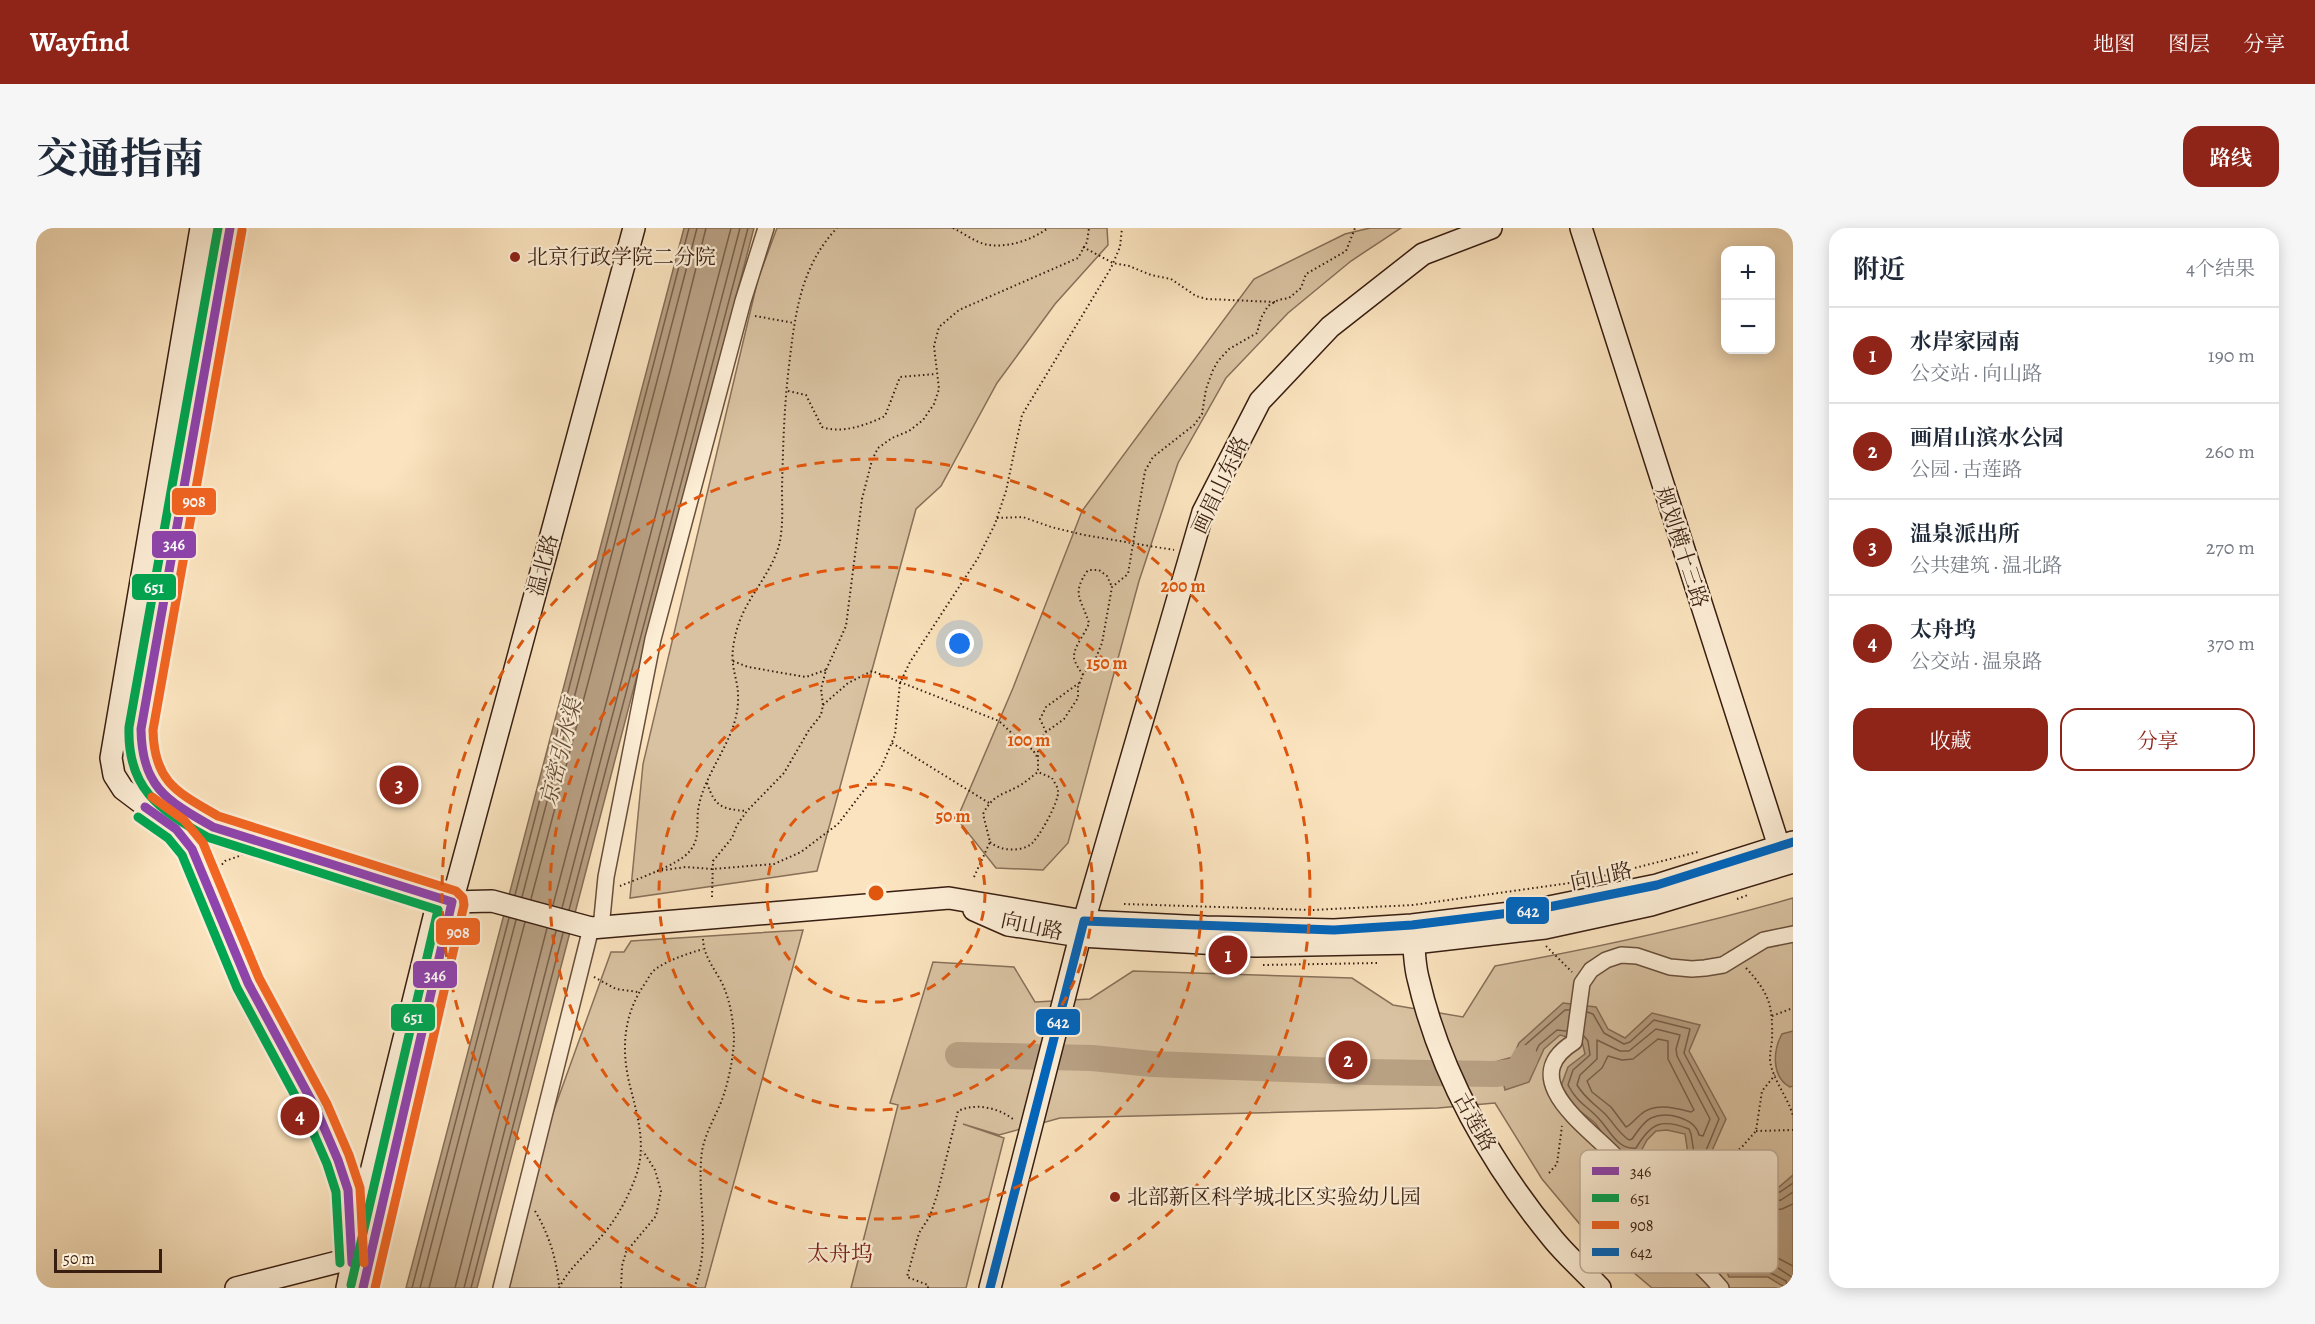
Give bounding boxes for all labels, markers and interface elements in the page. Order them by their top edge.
text: Wayfind [30,23,129,61]
text: 地图 [2093,30,2135,58]
text: 图层 [2168,30,2210,58]
text: 分享 [2243,30,2285,58]
button: 路线 [2183,126,2279,187]
text: 交通指南 [36,130,204,187]
place label: 北京行政学院二分院 [527,243,716,271]
map controls [1721,246,1775,354]
button: + [1721,246,1775,300]
marker: 北京行政学院二分院 [508,250,522,264]
text: 附近 [1853,252,1905,287]
text: 4个结果 [2186,255,2255,282]
button: − [1721,300,1775,354]
text: 水岸家园南 [1910,327,2020,357]
text: 1 [1869,342,1876,369]
text: 190 m [2208,342,2255,369]
text: 公交站 · 向山路 [1910,360,2042,387]
text: 画眉山滨水公园 [1910,423,2064,453]
street label: 画眉山东路 [1185,432,1255,538]
text: 2 [1868,438,1877,465]
text: 260 m [2205,438,2255,465]
text: 公园 · 古莲路 [1910,456,2022,483]
street label: 规划横十三路 [1649,483,1715,611]
line badge: 908 [171,487,217,516]
text: 908 [182,491,206,513]
text: 温泉派出所 [1910,519,2020,549]
line badge: 346 [151,530,197,559]
street label: 温北路 [521,531,565,599]
text: 346 [163,534,185,556]
text: 3 [1868,534,1877,561]
text: 270 m [2206,534,2255,561]
text: 公共建筑 · 温北路 [1910,552,2062,579]
line badge: 651 [131,573,177,601]
text: 200 m [1160,574,1206,598]
text: 651 [144,577,164,599]
text: 太舟坞 [1910,615,1976,645]
your location [945,629,974,658]
text: 4 [1868,630,1877,657]
text: 370 m [2207,630,2255,657]
text: 公交站 · 温泉路 [1910,648,2042,675]
text: 150 m [1086,651,1128,675]
water label: 京密引水渠 [533,692,590,809]
button: 收藏 [1853,708,2048,771]
button: 分享 [2060,708,2255,771]
text: 100 m [1008,728,1050,752]
pin: 3 [380,762,418,808]
text: 50 m [936,804,970,828]
street label: 向山路 [1567,856,1635,896]
centre of rings [866,883,886,903]
line badge: 642 [1505,896,1550,925]
text: 642 [1517,901,1540,923]
street label: 向山路 [998,906,1066,946]
line badge: 908 [435,917,481,946]
text: 908 [446,922,470,944]
pin: 1 [1208,932,1248,978]
line badge: 346 [412,960,458,989]
text: 346 [424,965,446,987]
line badge: 651 [390,1003,436,1032]
text: 651 [403,1007,423,1029]
line badge: 642 [1035,1008,1081,1036]
text: 642 [1047,1012,1070,1034]
pin: 2 [1328,1038,1368,1082]
street label: 古莲路 [1447,1088,1503,1156]
pin: 4 [280,1094,320,1138]
legend [1580,1150,1778,1273]
text: 346 [1630,1161,1651,1183]
place label: 北部新区科学城北区实验幼儿园 [1127,1183,1421,1211]
text: 651 [1630,1188,1650,1210]
marker: 北部新区科学城北区实验幼儿园 [1108,1190,1122,1204]
text: 908 [1630,1215,1654,1237]
district label: 太舟坞 [807,1239,873,1269]
text: 642 [1630,1242,1653,1264]
scale bar [54,1246,162,1274]
text: 50 m [63,1248,95,1270]

